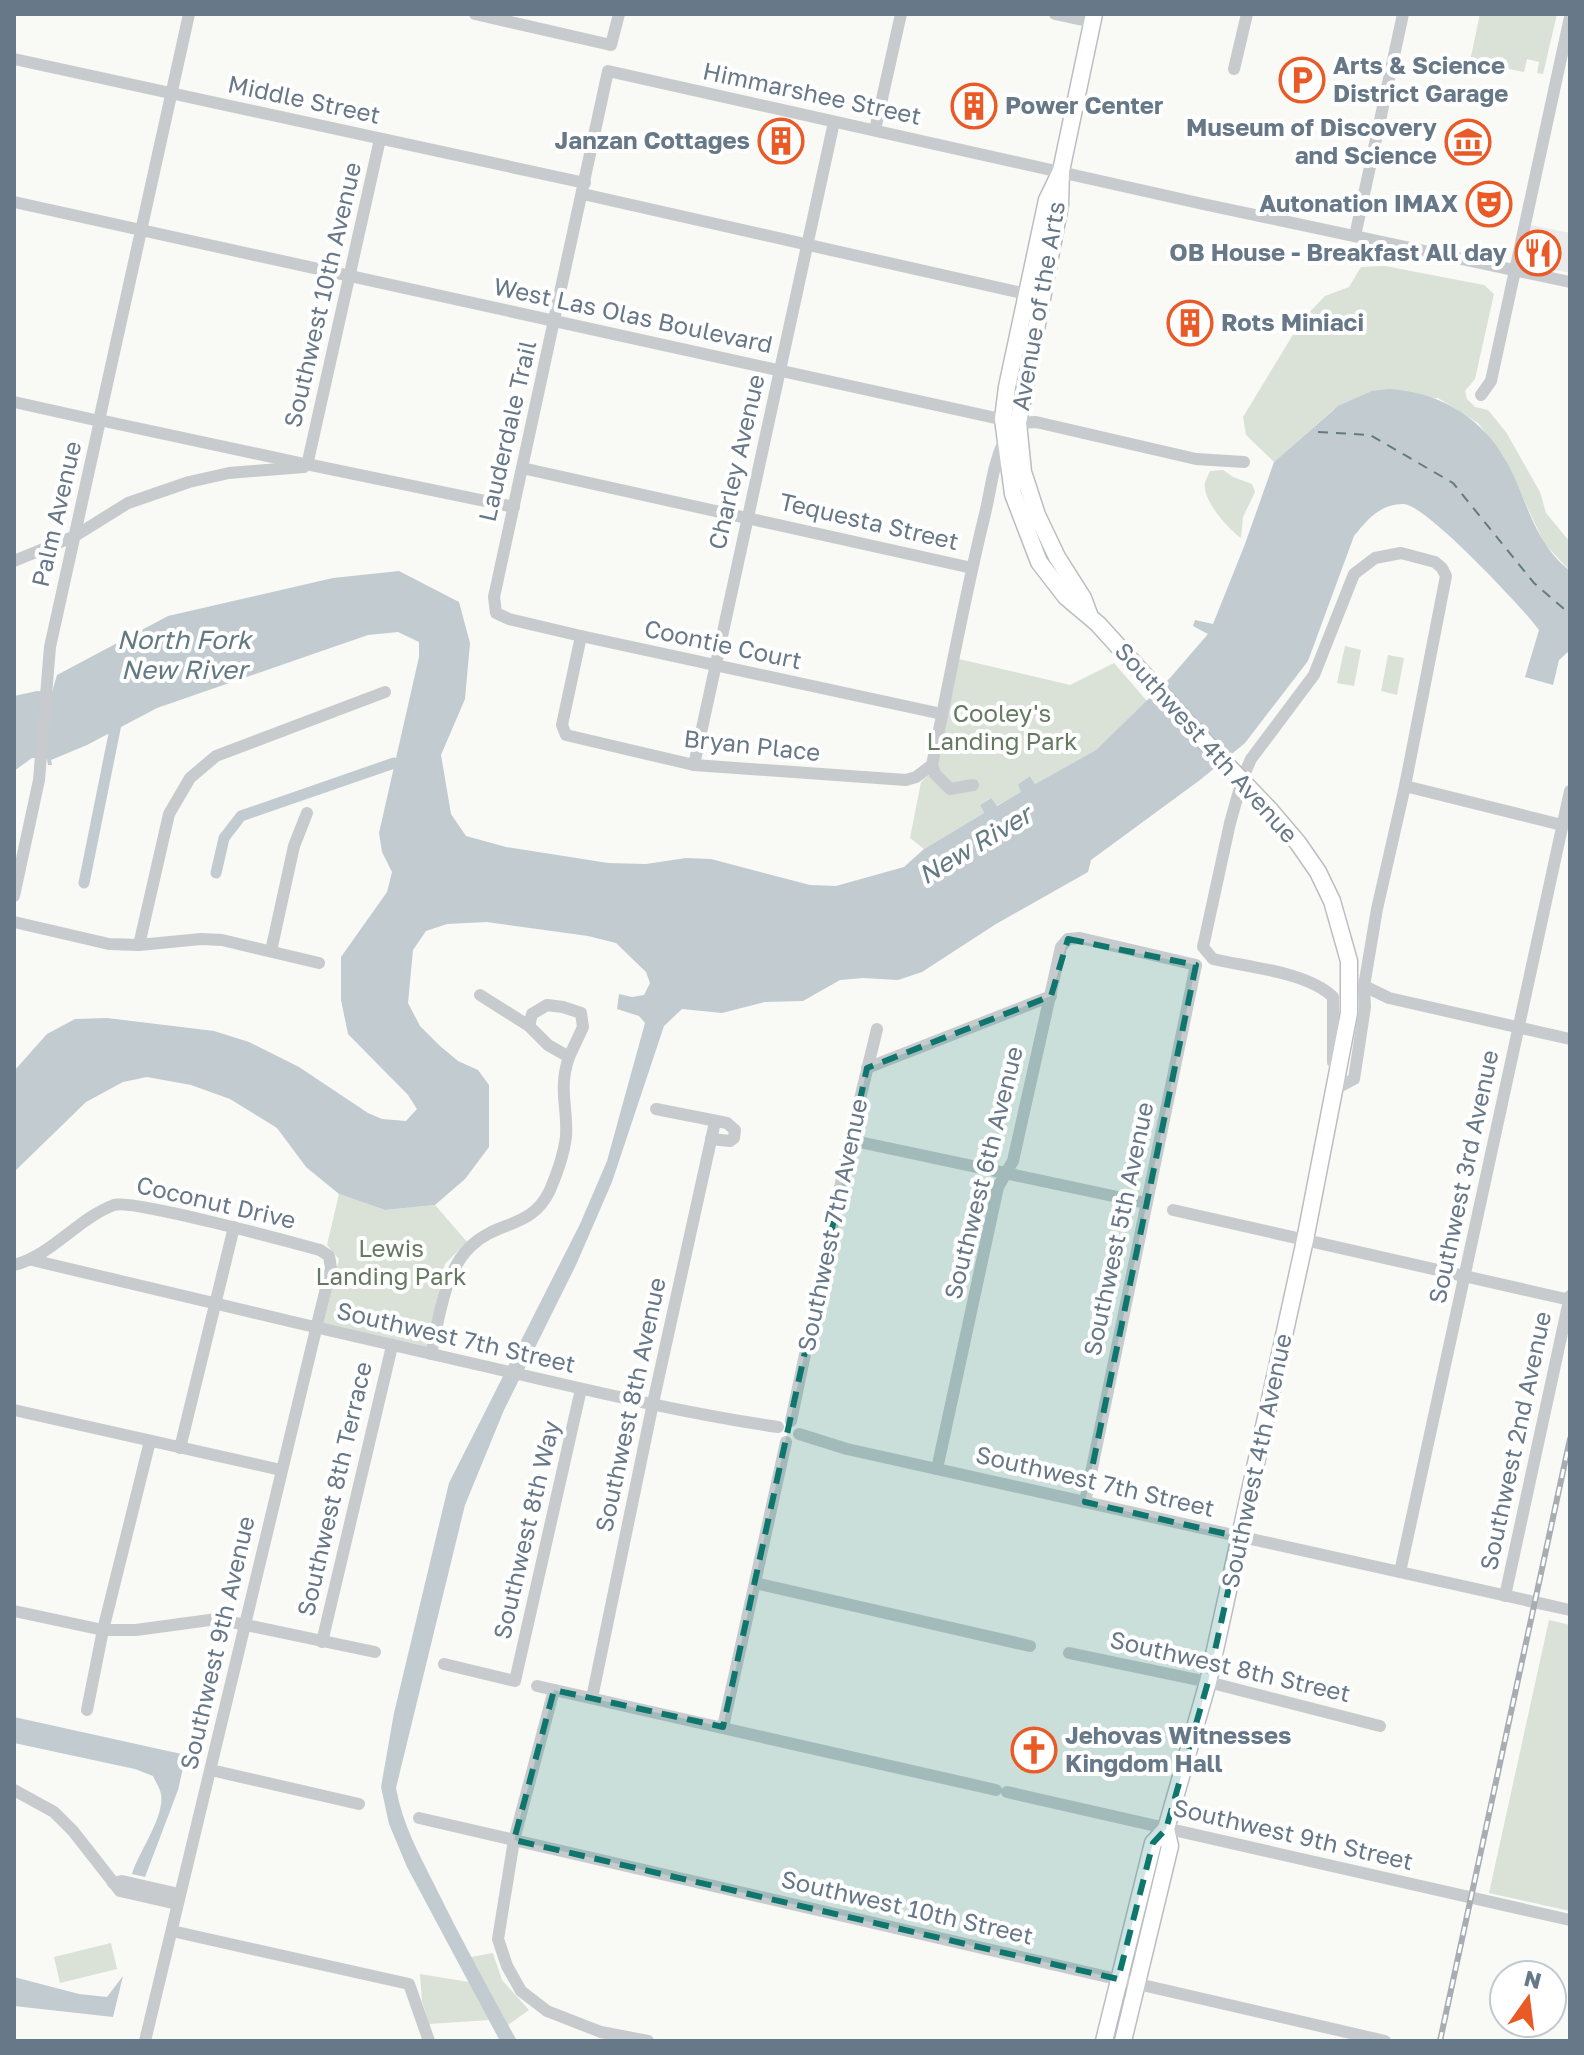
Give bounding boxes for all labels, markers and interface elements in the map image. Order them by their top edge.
place label: Arts & Science District Garage [1333,50,1508,107]
street label: Himmarshee Street [701,55,924,130]
parking icon: Arts & Science District Garage [1278,56,1326,104]
street label: Middle Street [225,68,383,129]
building icon: Power Center [950,82,998,130]
place label: Power Center [1005,90,1163,119]
place label: Museum of Discovery and Science [1186,112,1438,169]
building icon: Janzan Cottages [757,117,805,165]
museum icon: Museum of Discovery and Science [1444,118,1492,166]
place label: Janzan Cottages [555,125,750,154]
street label: Southwest 10th Avenue [277,159,366,430]
theatre icon: Autonation IMAX [1465,180,1513,228]
place label: Autonation IMAX [1259,188,1458,217]
street label: Avenue of the Arts [1005,199,1070,413]
restaurant icon: OB House - Breakfast All day [1514,229,1562,277]
place label: OB House - Breakfast All day [1169,237,1508,266]
street label: West Las Olas Boulevard [491,271,775,358]
building icon: Rots Miniaci [1166,299,1214,347]
place label: Rots Miniaci [1221,307,1364,336]
street label: Lauderdale Trail [472,337,541,524]
street label: Charley Avenue [701,371,770,552]
street label: Palm Avenue [25,438,86,589]
street label: Tequesta Street [777,486,962,555]
street label: Coontie Court [642,613,805,674]
water label: North Fork New River [117,624,254,685]
street label: Southwest 4th Avenue [1109,636,1305,848]
park label: Cooley's Landing Park [927,698,1077,755]
street label: Bryan Place [682,723,822,766]
water label: New River [913,797,1040,890]
street label: Southwest 6th Avenue [937,1043,1028,1302]
street label: Southwest 3rd Avenue [1421,1047,1504,1306]
street label: Southwest 7th Avenue [791,1096,872,1354]
street label: Southwest 5th Avenue [1076,1099,1159,1358]
street label: Coconut Drive [134,1169,299,1234]
park label: Lewis Landing Park [316,1233,466,1290]
street label: Southwest 8th Avenue [588,1275,671,1535]
street label: Southwest 7th Street [334,1295,578,1378]
street label: Southwest 2nd Avenue [1473,1309,1556,1573]
street label: Southwest 4th Avenue [1214,1331,1297,1591]
street label: Southwest 8th Terrace [290,1358,377,1619]
street label: Southwest 8th Way [486,1418,565,1642]
street label: Southwest 7th Street [973,1439,1217,1522]
street label: Southwest 9th Avenue [173,1513,260,1772]
street label: Southwest 8th Street [1107,1624,1353,1707]
place label: Jehovas Witnesses Kingdom Hall [1065,1720,1292,1777]
church icon: Jehovas Witnesses Kingdom Hall [1010,1726,1058,1774]
street label: Southwest 9th Street [1170,1792,1416,1875]
street label: Southwest 10th Street [778,1863,1036,1950]
north arrow [1488,1959,1568,2039]
text: N [1522,1964,1544,1994]

